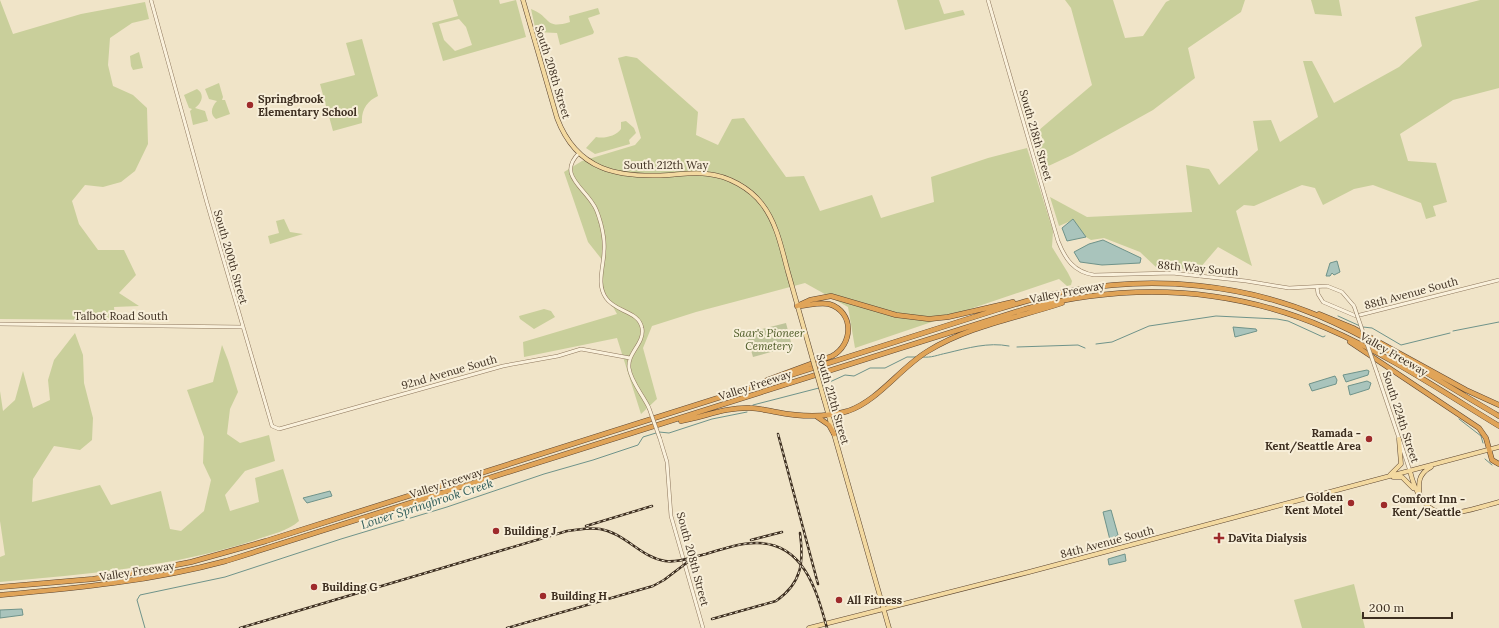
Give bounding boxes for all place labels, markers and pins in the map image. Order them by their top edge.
place label: Springbrook Elementary School [258,92,357,119]
marker: Springbrook Elementary School [245,100,255,110]
place label: Ramada - Kent/Seattle Area [1265,426,1361,454]
marker: Ramada - Kent/Seattle Area [1364,434,1374,444]
place label: Golden Kent Motel [1285,490,1344,517]
place label: Comfort Inn - Kent/Seattle [1392,492,1465,520]
marker: Golden Kent Motel [1346,498,1356,508]
marker: Comfort Inn - Kent/Seattle [1379,500,1389,510]
place label: Building J [504,524,556,538]
marker: Building J [491,526,501,536]
place label: DaVita Dialysis [1228,531,1307,545]
marker: DaVita Dialysis [1213,532,1225,544]
place label: Building G [322,580,378,594]
marker: Building G [309,582,319,592]
place label: Building H [551,589,607,603]
marker: Building H [538,591,548,601]
place label: All Fitness [847,593,902,607]
marker: All Fitness [834,595,844,605]

